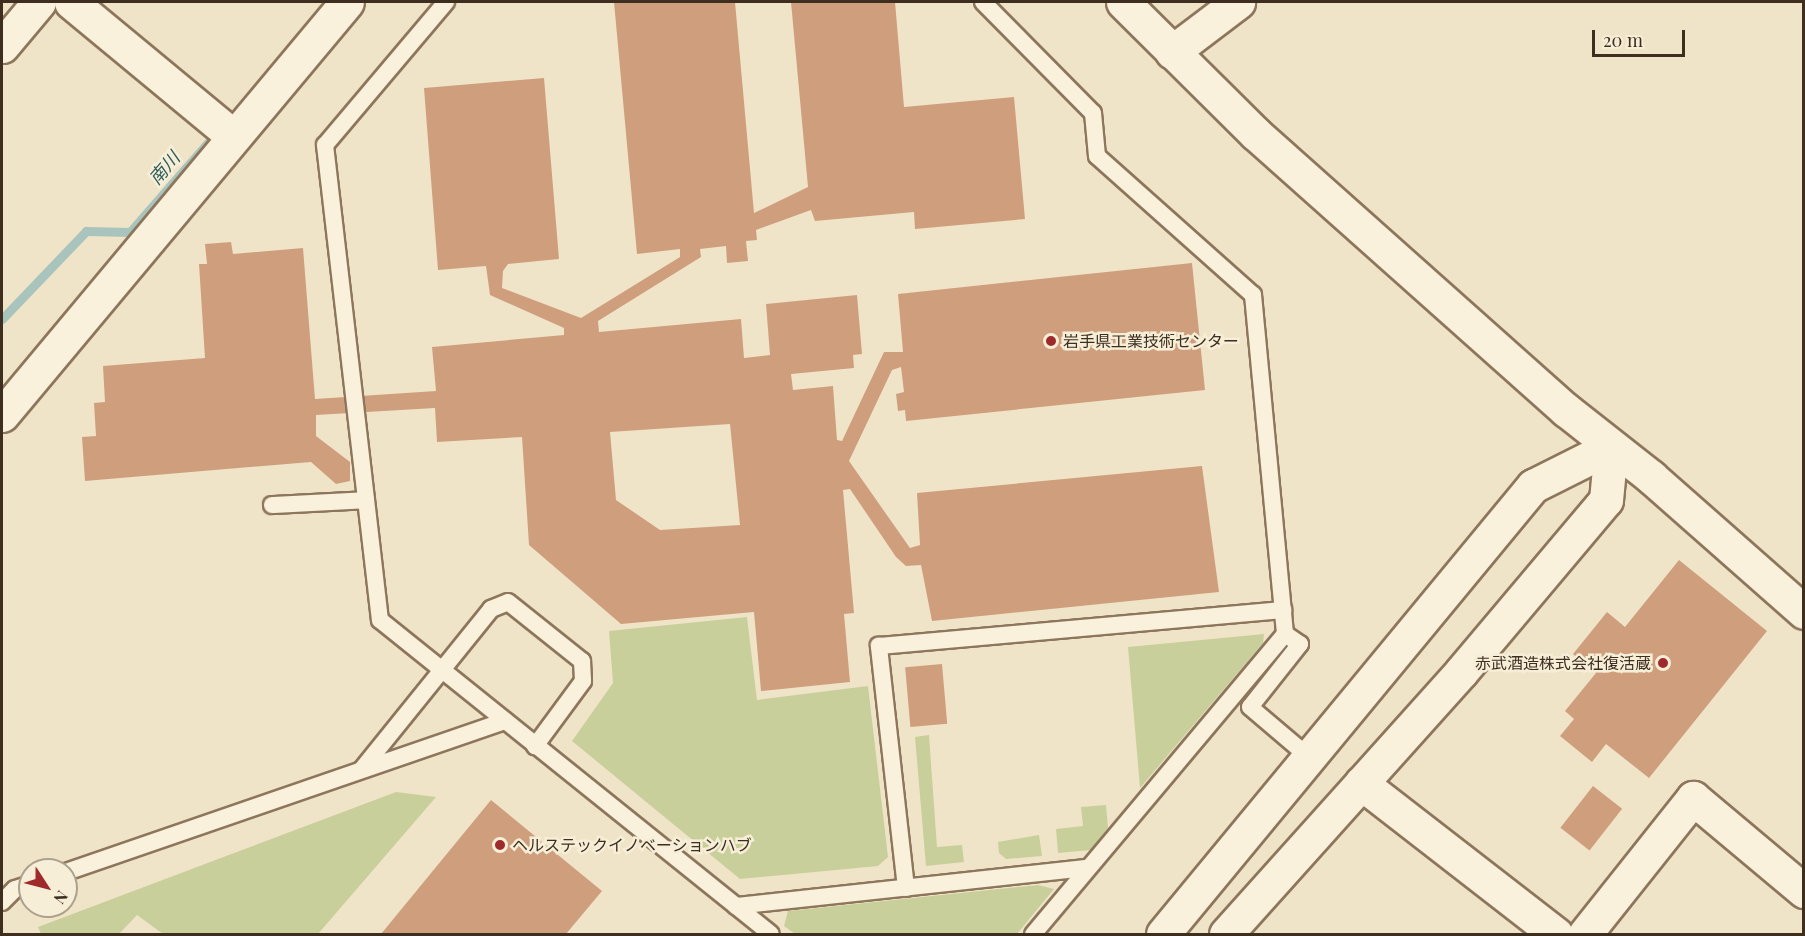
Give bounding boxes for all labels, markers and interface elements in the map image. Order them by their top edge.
scale bar [1595,18,1688,56]
text: 20 m [1603,28,1643,52]
water label: 南川 [144,147,184,189]
place label: 岩手県工業技術センター [1063,331,1239,351]
marker: 岩手県工業技術センター [1044,334,1058,348]
place label: 赤武酒造株式会社復活蔵 [1475,653,1651,673]
marker: 赤武酒造株式会社復活蔵 [1656,656,1670,670]
place label: ヘルステックイノベーションハブ [512,835,752,855]
marker: ヘルステックイノベーションハブ [493,838,507,852]
north arrow [18,858,78,918]
text: N [49,887,73,909]

